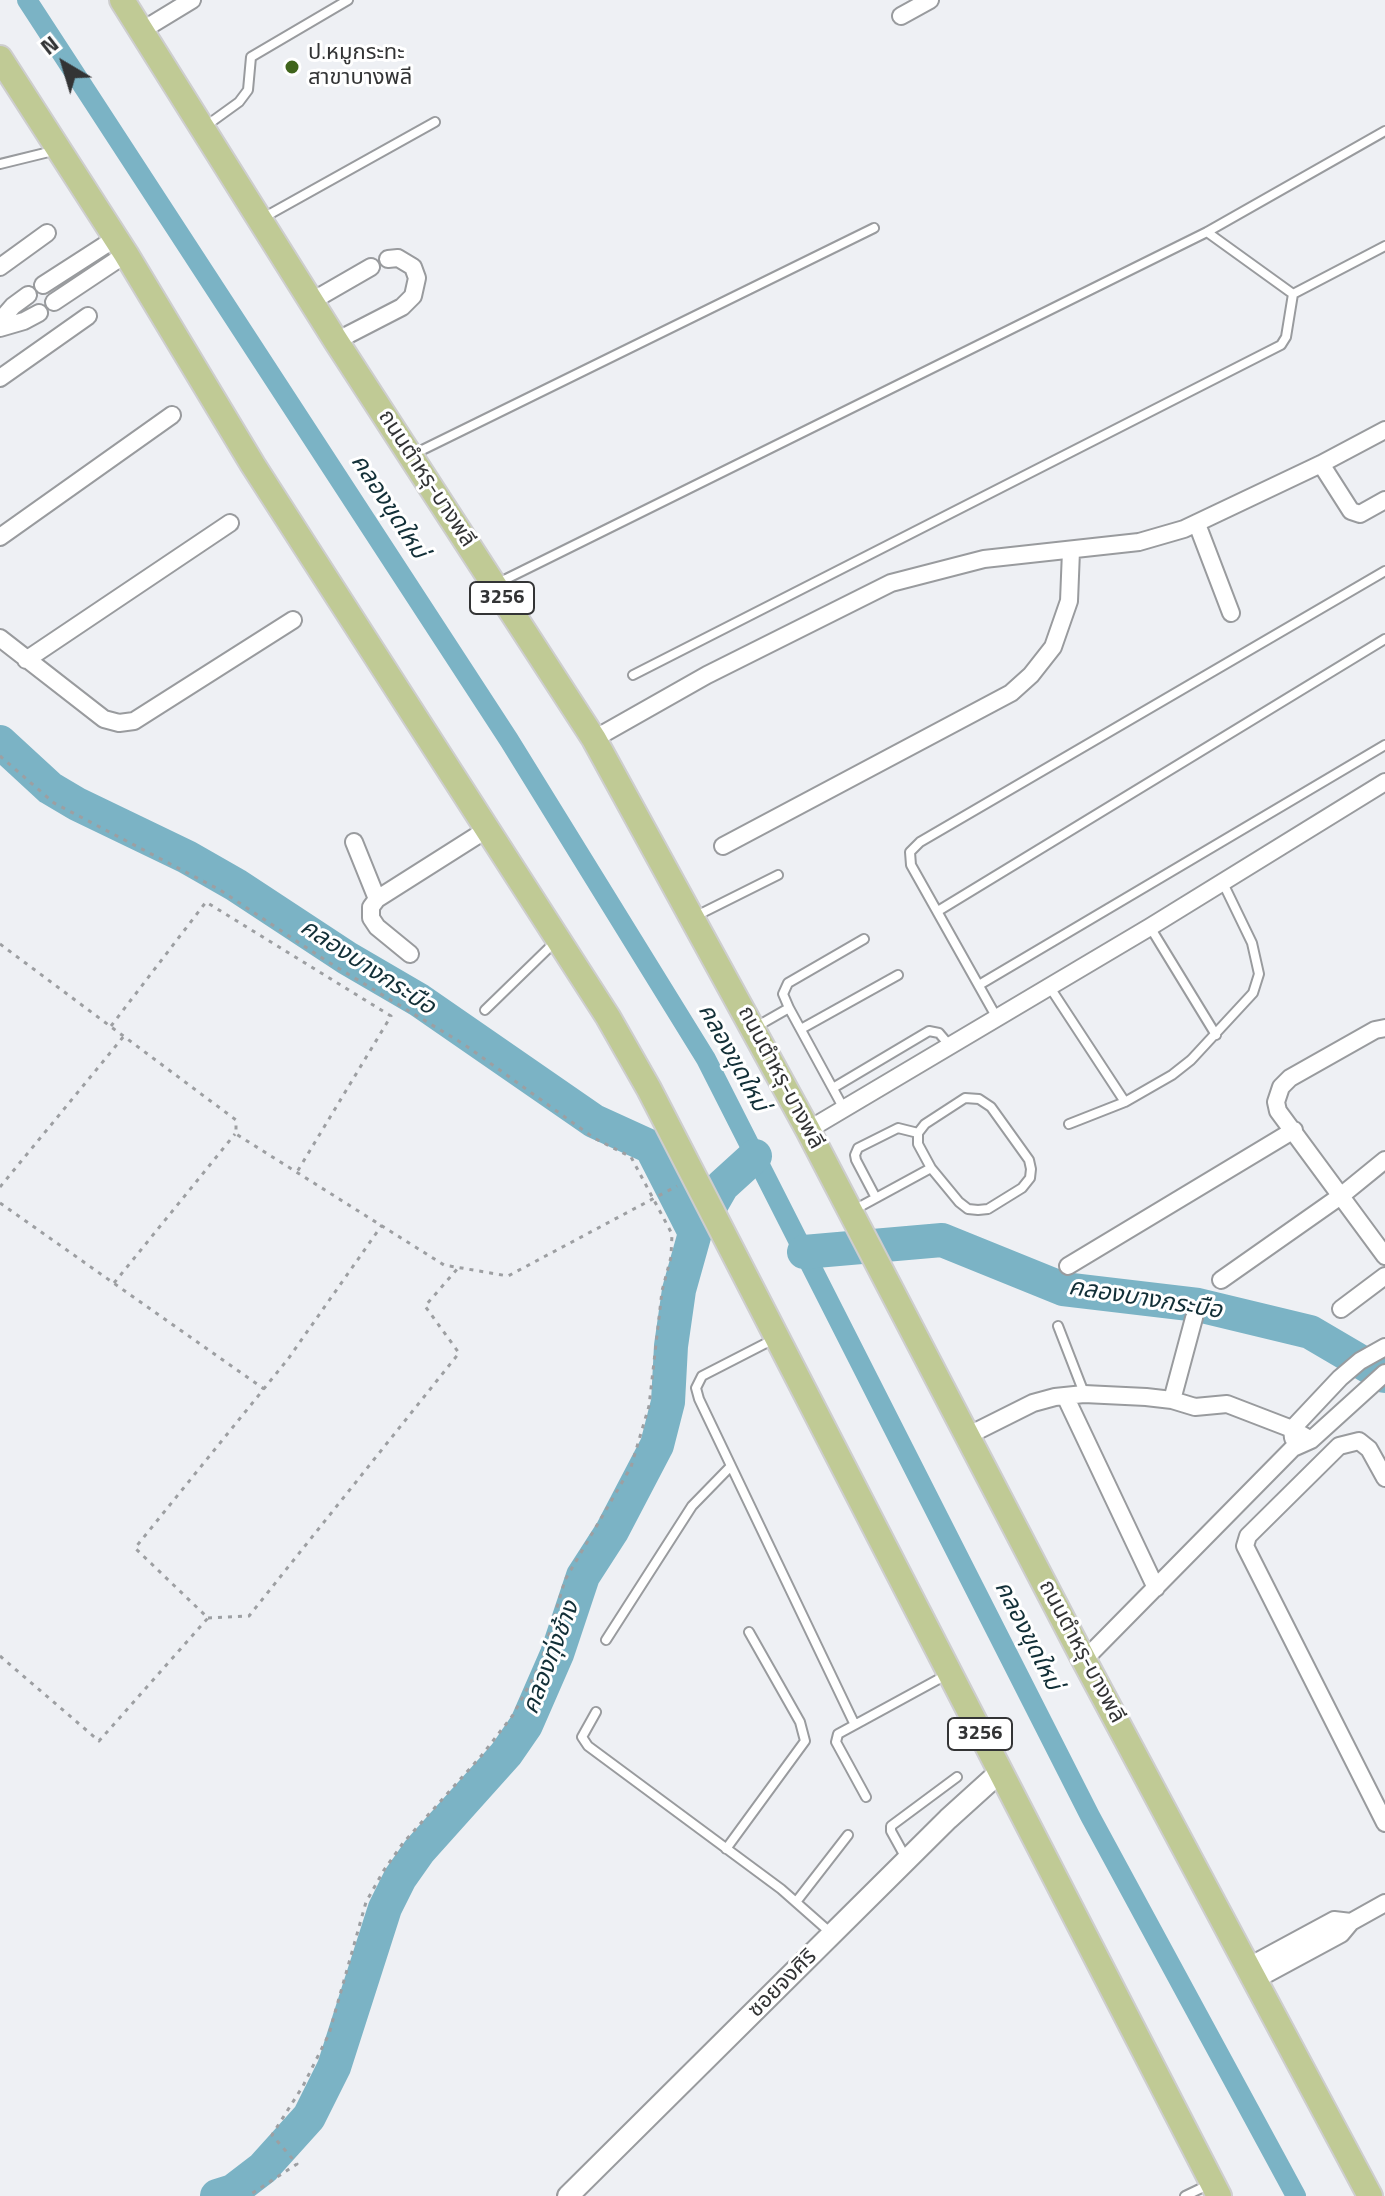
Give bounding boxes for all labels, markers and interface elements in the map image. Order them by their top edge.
north arrow [24,24,104,104]
text: N [33,27,66,63]
place label: ป.หมูกระทะ สาขาบางพลี [308,41,412,92]
marker: ป.หมูกระทะ สาขาบางพลี [283,58,301,76]
street label: ถนนตำหรุ-บางพลี [372,405,480,553]
water label: คลองขุดใหม่ [344,449,432,565]
road number: 3256 [470,582,534,614]
water label: คลองบางกระบือ [294,914,440,1022]
water label: คลองขุดใหม่ [691,999,773,1117]
street label: ถนนตำหรุ-บางพลี [731,1002,829,1154]
water label: คลองบางกระบือ [1066,1274,1224,1326]
street label: ถนนตำหรุ-บางพลี [1032,1576,1130,1728]
water label: คลองขุดใหม่ [987,1577,1067,1695]
water label: คลองทุ่งช้าง [517,1598,587,1718]
road number: 3256 [948,1718,1012,1750]
street label: ซอยจงศิริ [743,1944,823,2024]

